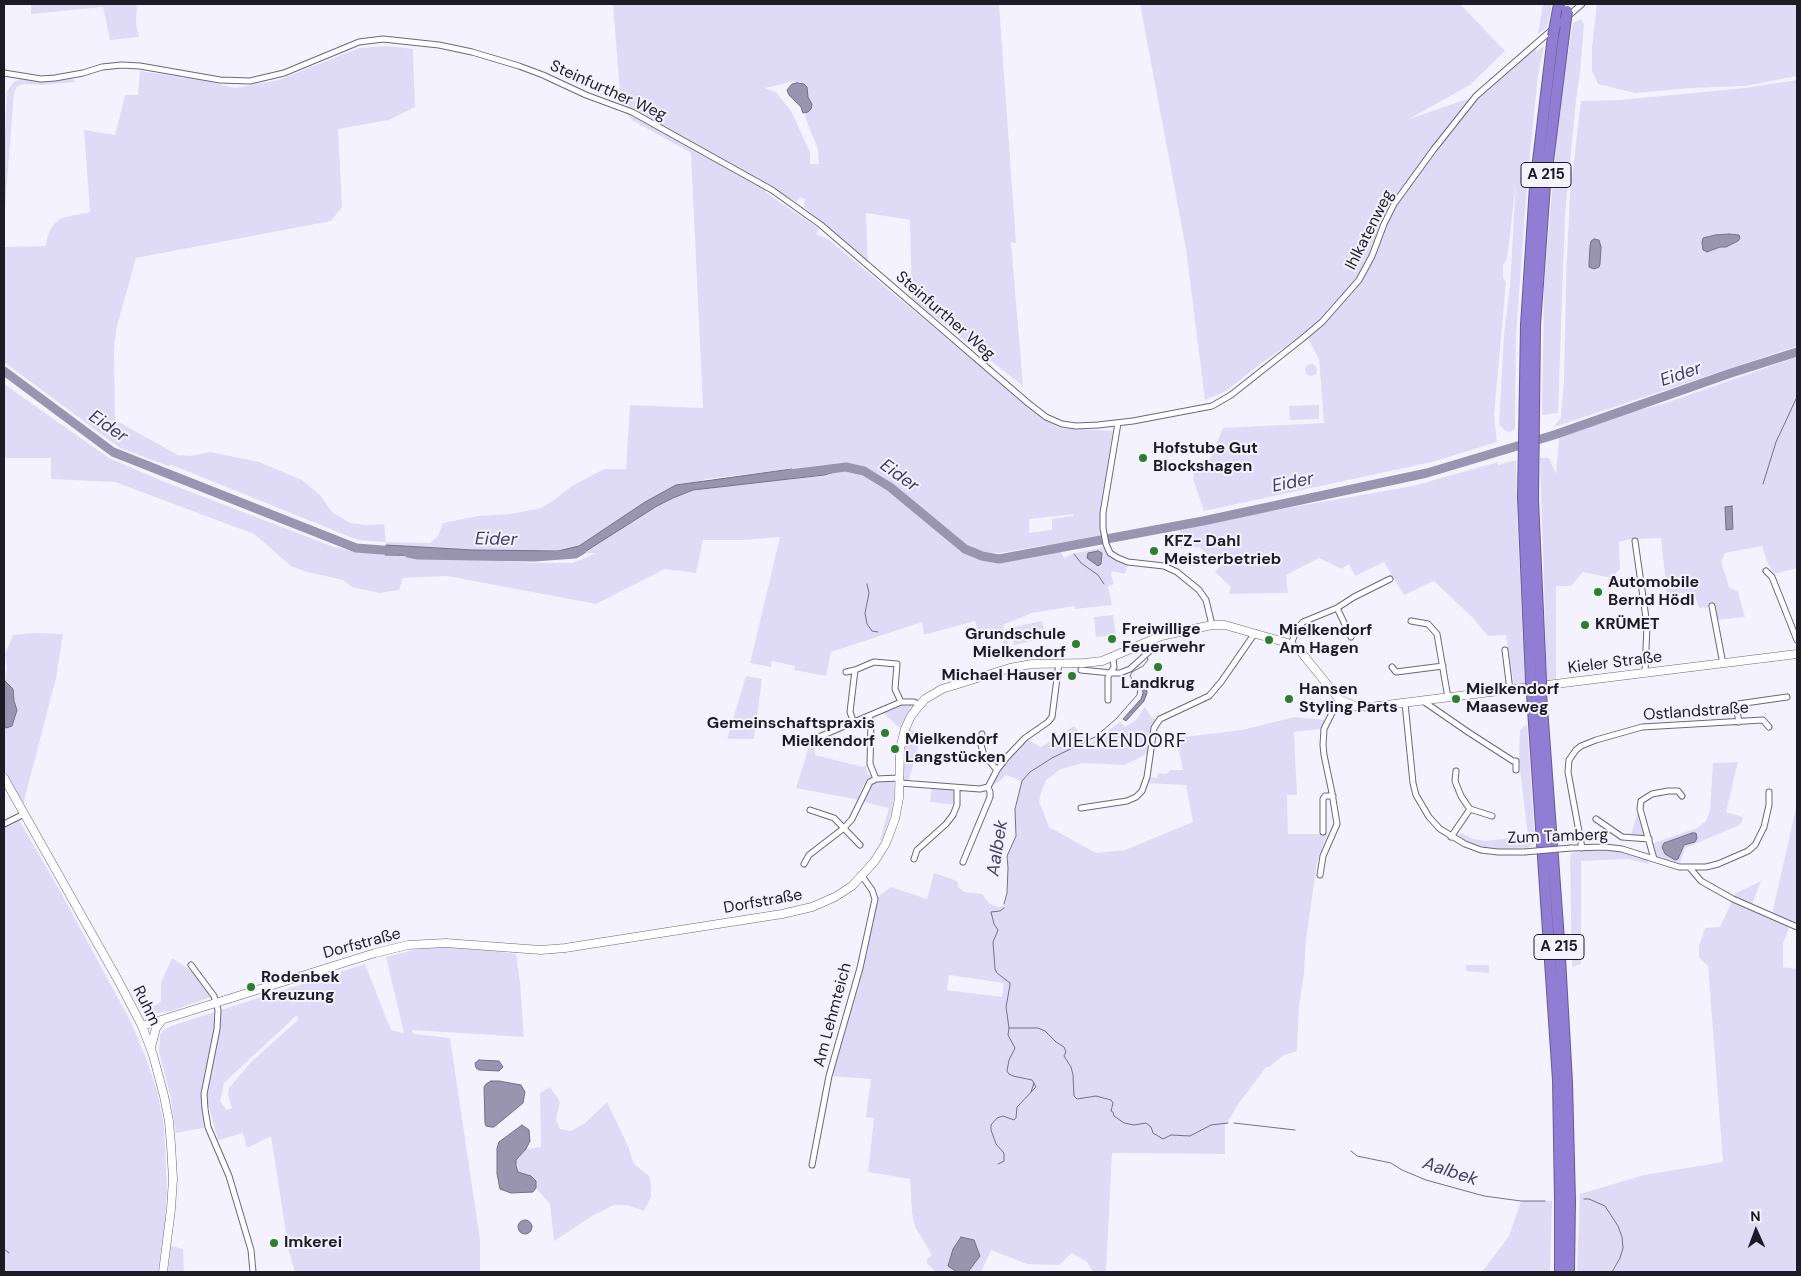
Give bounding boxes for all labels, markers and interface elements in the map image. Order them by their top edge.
street label: Steinfurther Weg [547,57,669,125]
road number: A 215 [1521,162,1571,188]
street label: Ihlkatenweg [1342,187,1398,273]
street label: Steinfurther Weg [891,268,999,364]
water label: Eider [1657,358,1705,392]
water label: Eider [84,406,132,448]
place label: Hofstube Gut Blockshagen [1153,439,1258,477]
marker: Hofstube Gut Blockshagen [1137,452,1149,464]
water label: Eider [876,455,922,497]
water label: Eider [1270,468,1316,498]
water label: Eider [475,529,517,551]
place label: KFZ- Dahl Meisterbetrieb [1164,532,1281,570]
marker: KFZ- Dahl Meisterbetrieb [1148,545,1160,557]
place label: Automobile Bernd Hödl [1608,573,1699,611]
marker: Automobile Bernd Hödl [1592,586,1604,598]
place label: KRÜMET [1595,615,1660,635]
marker: KRÜMET [1579,619,1591,631]
place label: Freiwillige Feuerwehr [1122,620,1205,658]
place label: Mielkendorf Am Hagen [1279,621,1372,659]
place label: Grundschule Mielkendorf [965,625,1066,663]
marker: Freiwillige Feuerwehr [1106,633,1118,645]
marker: Mielkendorf Am Hagen [1263,634,1275,646]
marker: Grundschule Mielkendorf [1070,638,1082,650]
street label: Kieler Straße [1567,648,1663,678]
marker: Landkrug [1152,661,1164,673]
place label: Michael Hauser [941,666,1062,686]
marker: Michael Hauser [1066,670,1078,682]
place label: Landkrug [1121,674,1195,694]
place label: Hansen Styling Parts [1299,680,1398,718]
place label: Mielkendorf Maaseweg [1466,680,1559,718]
marker: Hansen Styling Parts [1283,693,1295,705]
marker: Mielkendorf Maaseweg [1450,693,1462,705]
street label: Ostlandstraße [1643,699,1749,725]
place label: Gemeinschaftspraxis Mielkendorf [707,714,875,752]
marker: Gemeinschaftspraxis Mielkendorf [879,727,891,739]
place label: Mielkendorf Langstücken [905,730,1006,768]
district label: MIELKENDORF [1049,731,1189,753]
marker: Mielkendorf Langstücken [889,743,901,755]
water label: Aalbek [983,818,1013,878]
street label: Zum Tamberg [1507,826,1609,848]
street label: Dorfstraße [722,886,804,918]
street label: Dorfstraße [321,924,403,964]
road number: A 215 [1534,934,1584,960]
street label: Am Lehmteich [810,961,856,1069]
place label: Rodenbek Kreuzung [261,968,340,1006]
marker: Rodenbek Kreuzung [245,981,257,993]
street label: Ruhm [128,983,164,1029]
water label: Aalbek [1420,1153,1480,1191]
north arrow [1731,1206,1781,1256]
text: N [1750,1207,1761,1225]
place label: Imkerei [284,1233,342,1253]
marker: Imkerei [268,1237,280,1249]

